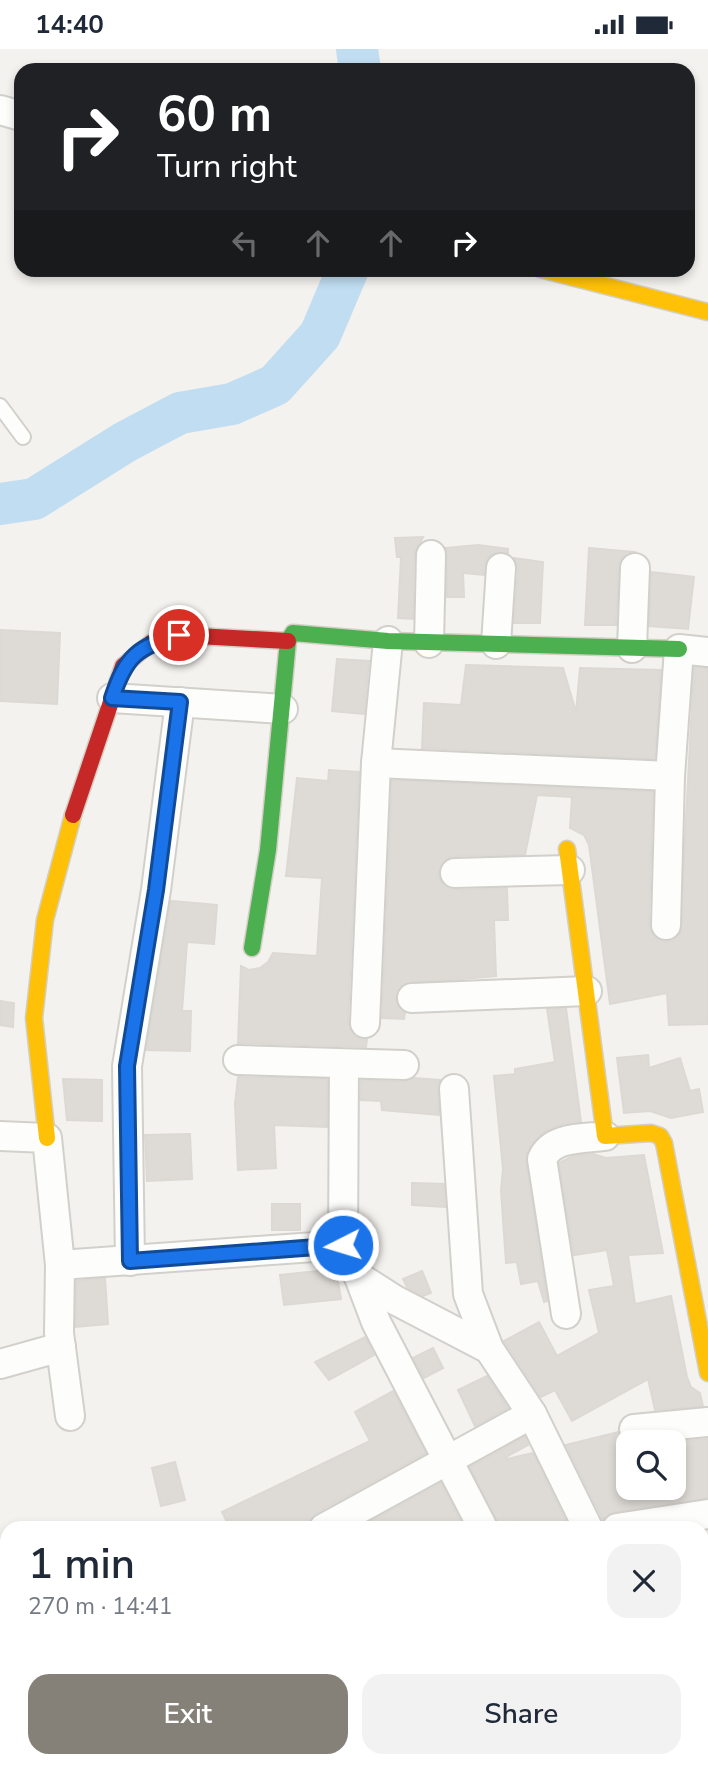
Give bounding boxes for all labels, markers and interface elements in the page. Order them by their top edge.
text: 14:40 [35,7,104,42]
text: 60 m [157,81,272,148]
icon: right [42,91,133,182]
text: Turn right [157,145,297,188]
icon: left [226,224,264,262]
icon: ahead [299,224,337,262]
icon: ahead [372,224,410,262]
icon: right [445,224,483,262]
pin [149,605,209,665]
icon: arrive [160,616,198,654]
position arrow [306,1208,380,1282]
map controls [616,1430,686,1500]
button: search [616,1430,686,1500]
text: 1 min [28,1536,135,1593]
button: close [607,1544,681,1618]
text: 270 m · 14:41 [28,1591,173,1622]
button: Exit [28,1674,348,1754]
button: Share [362,1674,681,1754]

